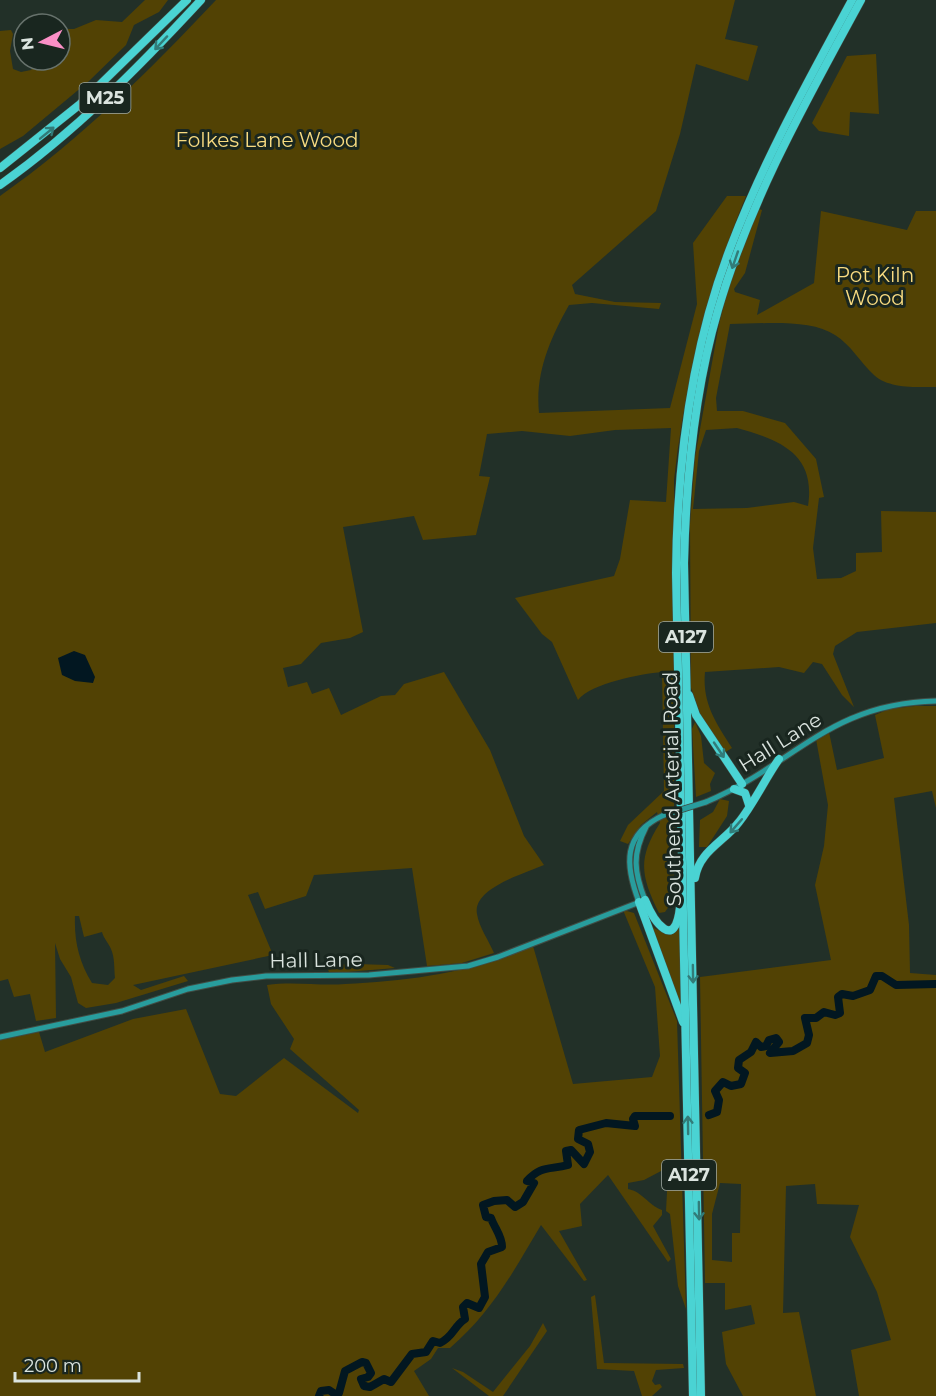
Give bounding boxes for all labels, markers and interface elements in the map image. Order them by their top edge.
north arrow [12,12,72,72]
one-way arrow [154,35,168,50]
text: N [17,36,38,51]
road number: M25 [80,83,130,113]
one-way arrow [39,126,54,140]
park label: Folkes Lane Wood [175,128,359,152]
one-way arrow [728,250,739,269]
park label: Pot Kiln Wood [836,263,914,310]
road number: A127 [659,622,713,652]
street label: Southend Arterial Road [658,671,686,907]
street label: Hall Lane [734,707,826,777]
one-way arrow [713,741,725,757]
one-way arrow [729,818,743,833]
street label: Hall Lane [269,947,363,973]
one-way arrow [688,964,699,984]
one-way arrow [683,1116,694,1136]
road number: A127 [662,1160,716,1190]
one-way arrow [694,1201,705,1221]
scale bar [15,1345,140,1383]
text: 200 m [24,1355,82,1377]

